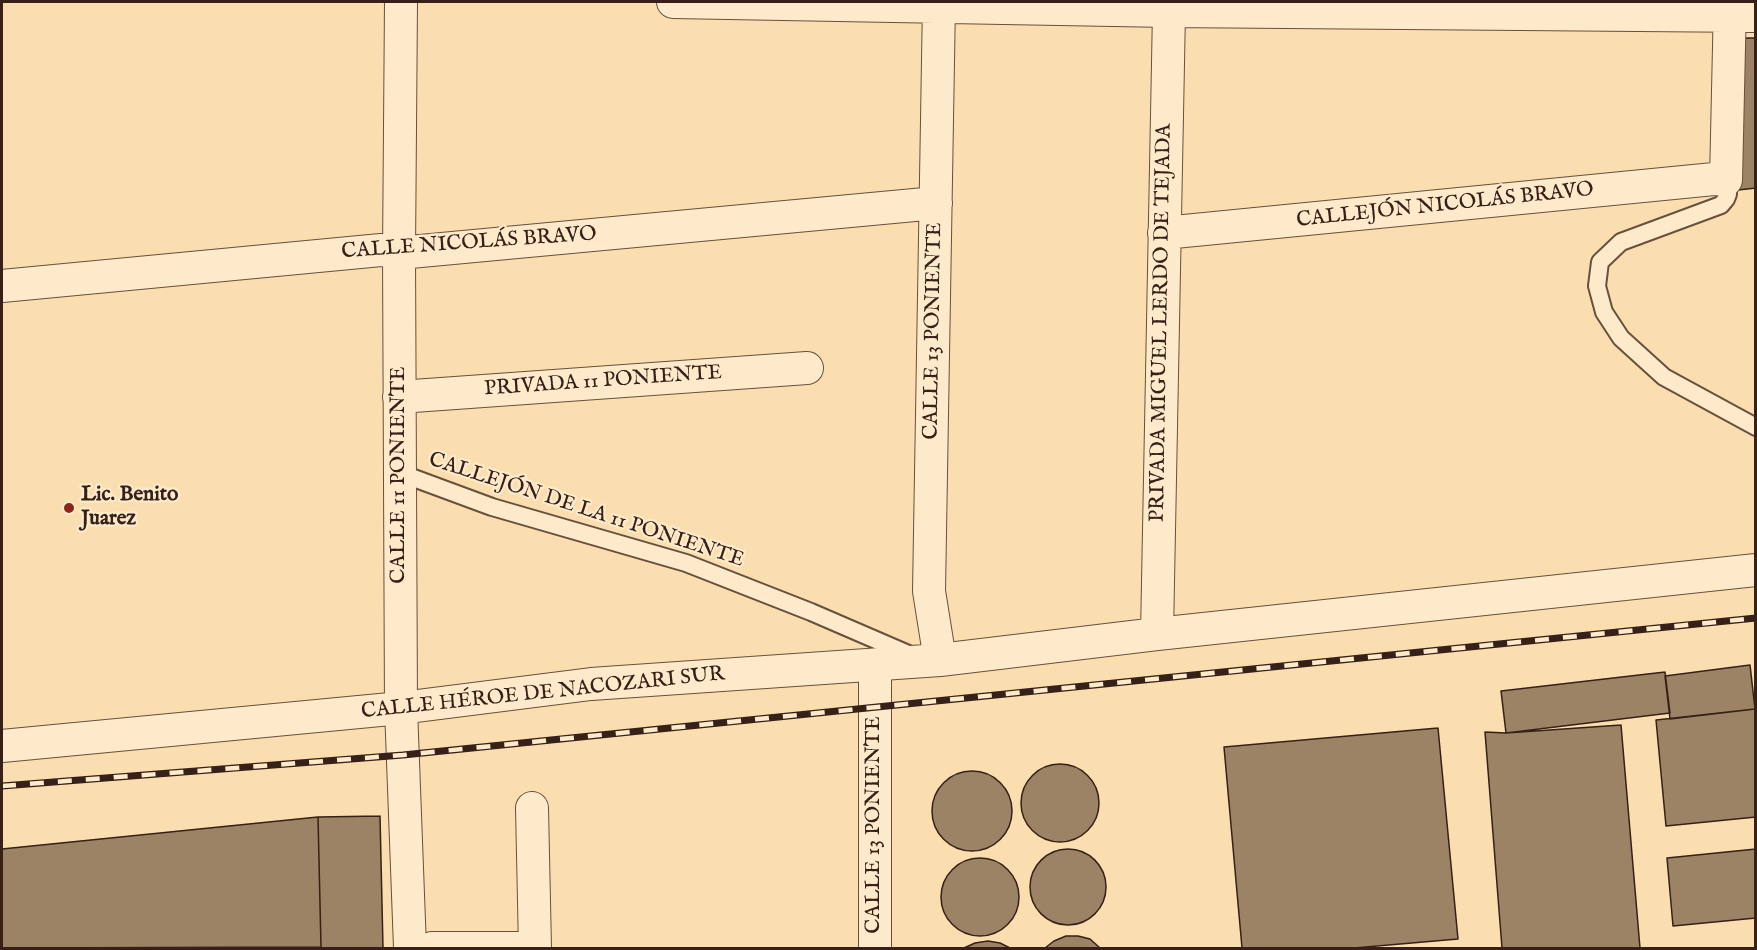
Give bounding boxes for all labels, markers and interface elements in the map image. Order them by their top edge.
street label: PRIVADA MIGUEL LERDO DE TEJADA [1146,124,1178,522]
street label: CALLEJÓN NICOLÁS BRAVO [1295,178,1595,234]
street label: CALLE 13 PONIENTE [920,222,948,440]
street label: CALLE NICOLÁS BRAVO [341,223,597,265]
street label: PRIVADA 11 PONIENTE [483,361,723,403]
street label: CALLE 11 PONIENTE [387,366,413,584]
street label: CALLEJÓN DE LA 11 PONIENTE [425,448,747,574]
place label: Lic. Benito Juarez [81,483,178,533]
marker: Lic. Benito Juarez [62,501,76,515]
street label: CALLE HÉROE DE NACOZARI SUR [360,662,726,726]
street label: CALLE 13 PONIENTE [862,716,888,934]

